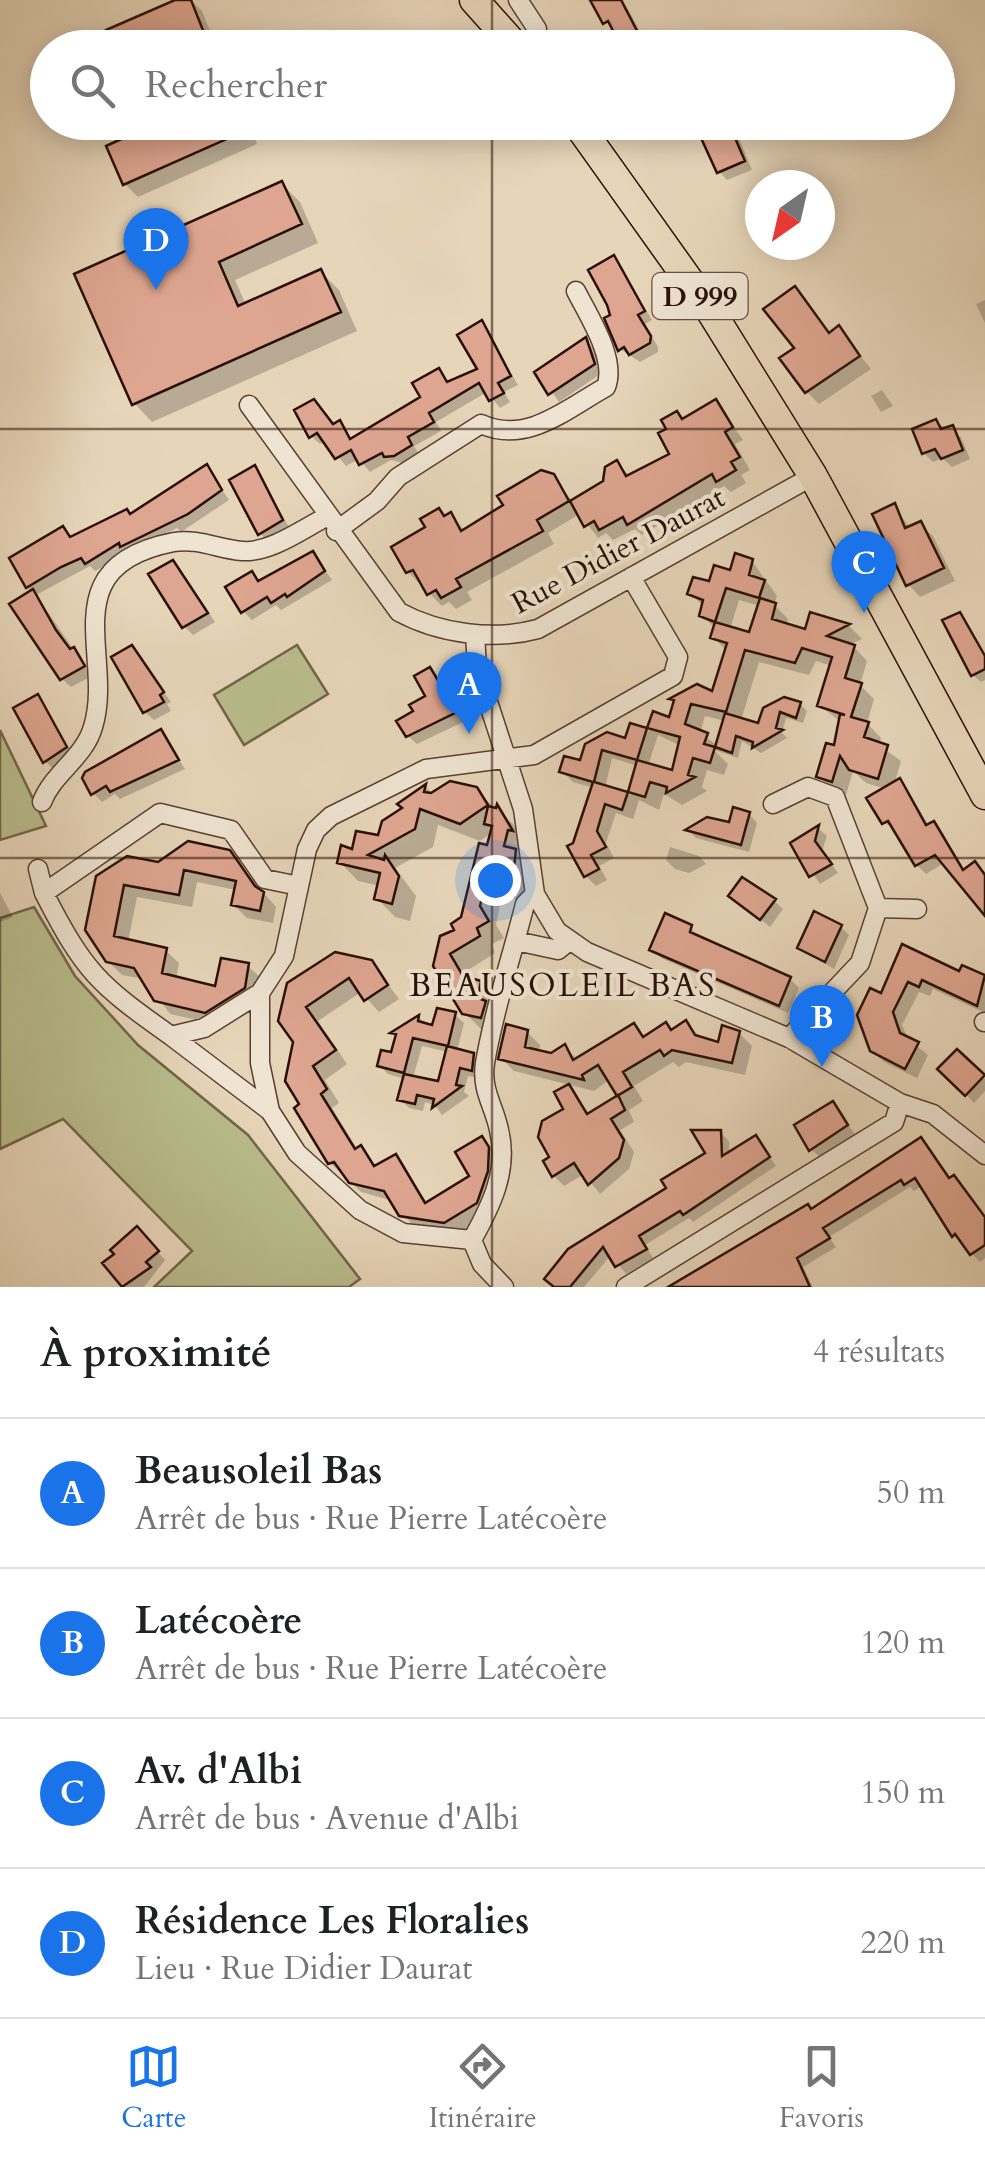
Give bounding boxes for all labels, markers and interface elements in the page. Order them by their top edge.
search box [30,30,955,140]
icon: search [65,58,120,113]
text: Rechercher [145,59,327,111]
north arrow [745,170,835,260]
pin: D [124,208,188,290]
road number: D 999 [652,273,748,319]
street label: Rue Didier Daurat [504,477,732,624]
pin: C [832,530,896,613]
pin: A [436,652,502,734]
your location [470,855,521,906]
district label: BEAUSOLEIL BAS [409,964,717,1008]
pin: B [790,984,854,1067]
text: À proximité [40,1324,272,1381]
text: 4 résultats [813,1330,945,1374]
text: Beausoleil Bas [135,1445,382,1497]
text: A [60,1471,85,1515]
text: 50 m [877,1471,945,1515]
text: Arrêt de bus · Rue Pierre Latécoère [135,1497,607,1541]
text: Latécoère [135,1595,302,1647]
text: B [61,1621,84,1665]
text: 120 m [860,1621,945,1665]
text: Arrêt de bus · Rue Pierre Latécoère [135,1647,607,1691]
text: Av. d'Albi [135,1745,302,1797]
text: C [60,1771,85,1815]
text: 150 m [860,1771,945,1815]
text: Arrêt de bus · Avenue d'Albi [135,1797,519,1841]
text: Résidence Les Floralies [135,1895,529,1947]
text: D [59,1921,86,1965]
text: 220 m [860,1921,945,1965]
text: Lieu · Rue Didier Daurat [135,1947,472,1991]
tab: Carte [121,2039,186,2137]
tab: Itinéraire [429,2039,537,2137]
tab: Favoris [779,2039,864,2137]

